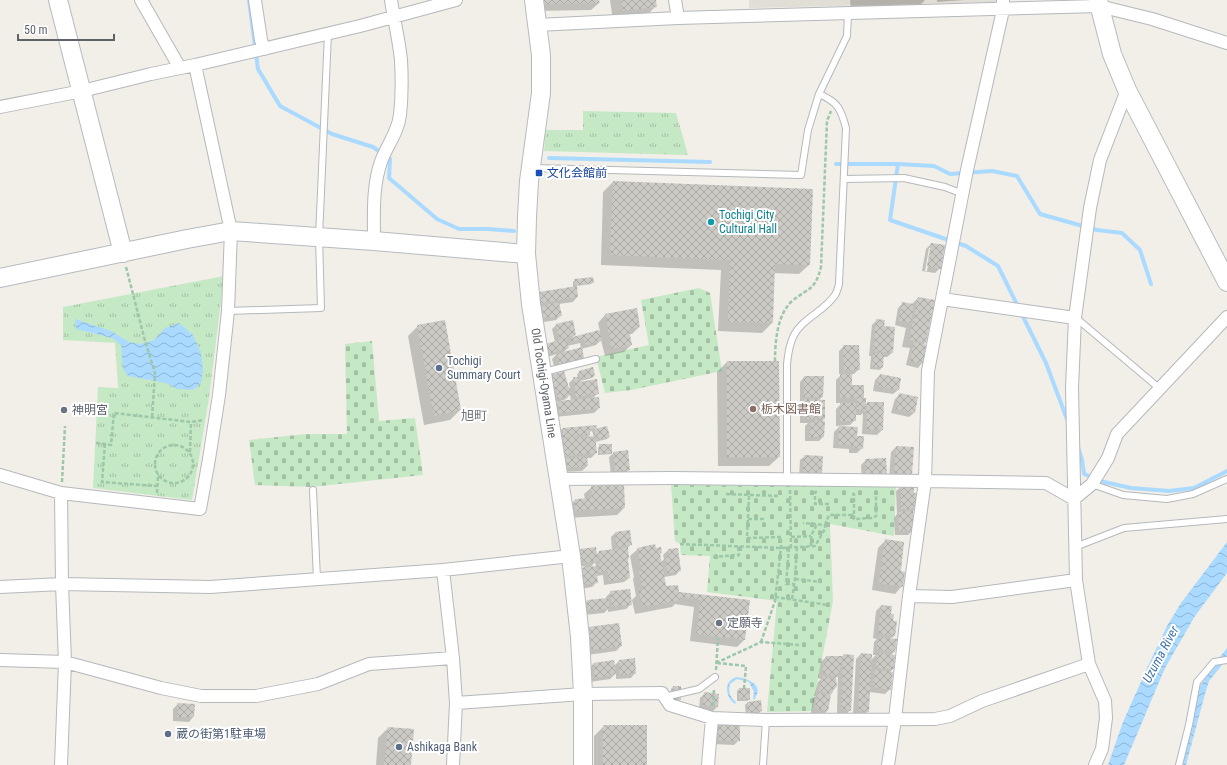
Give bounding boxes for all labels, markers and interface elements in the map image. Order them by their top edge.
scale bar [18,16,114,42]
text: 50 m [24,23,48,37]
place label: 文化会館前 [547,166,607,180]
marker: 文化会館前 [534,168,544,178]
place label: Tochigi City Cultural Hall [719,208,777,236]
marker: Tochigi City Cultural Hall [706,217,716,227]
street label: Old Tochigi-Oyama Line [528,327,560,439]
place label: Tochigi Summary Court [447,354,521,382]
marker: Tochigi Summary Court [434,363,444,373]
place label: 栃木図書館 [761,402,821,416]
place label: 神明宮 [72,403,108,417]
marker: 栃木図書館 [748,404,758,414]
marker: 神明宮 [59,405,69,415]
district label: 旭町 [461,408,487,423]
place label: 定願寺 [727,616,763,630]
marker: 定願寺 [714,618,724,628]
water label: Uzuma River [1139,622,1182,685]
place label: 蔵の街第1駐車場 [176,727,266,741]
marker: 蔵の街第1駐車場 [163,729,173,739]
place label: Ashikaga Bank [407,740,478,754]
marker: Ashikaga Bank [394,742,404,752]

